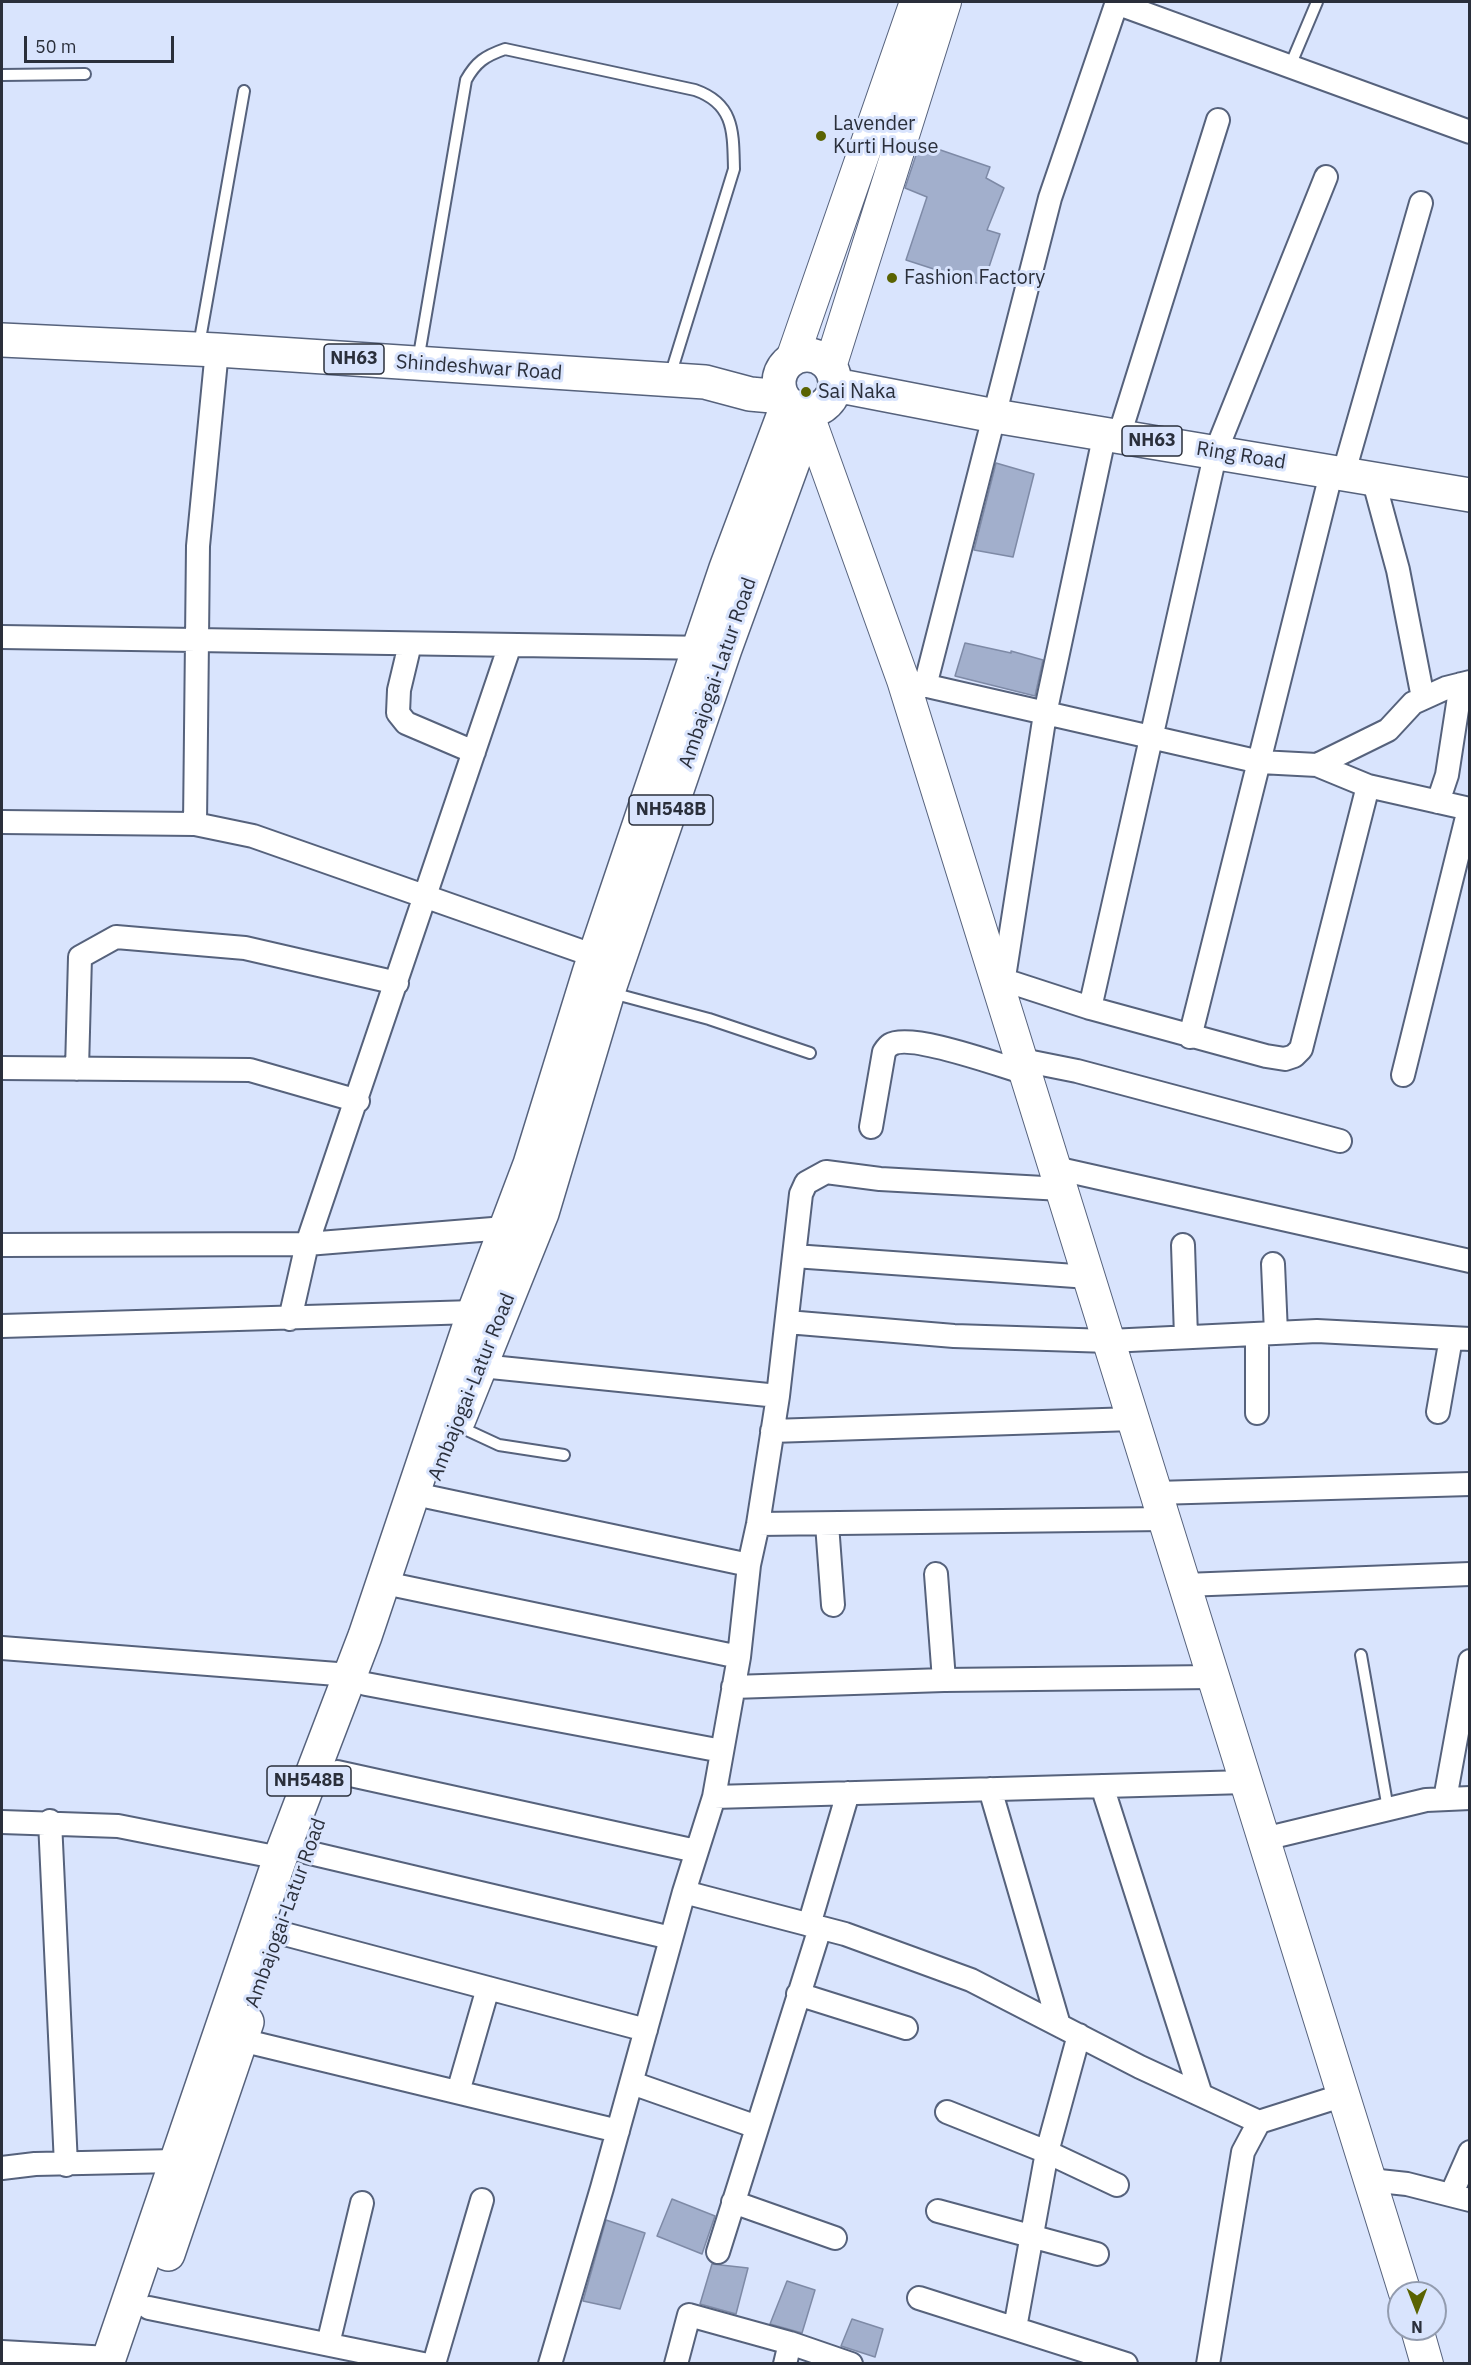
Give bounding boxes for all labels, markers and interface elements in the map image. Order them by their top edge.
scale bar [27,24,177,62]
text: 50 m [35,35,77,58]
place label: Lavender Kurti House [833,112,938,159]
marker: Lavender Kurti House [814,129,828,143]
place label: Fashion Factory [904,266,1045,290]
marker: Fashion Factory [885,271,899,285]
road number: NH63 [324,344,384,374]
street label: Shindeshwar Road [395,350,563,386]
place label: Sai Naka [818,380,896,404]
marker: Sai Naka [799,385,813,399]
road number: NH63 [1122,426,1182,456]
street label: Ring Road [1194,437,1288,475]
street label: Ambajogai-Latur Road [674,575,762,771]
road number: NH548B [629,795,713,825]
street label: Ambajogai-Latur Road [423,1290,521,1484]
road number: NH548B [267,1766,351,1796]
street label: Ambajogai-Latur Road [241,1815,331,2011]
north arrow [1387,2281,1447,2341]
text: N [1411,2317,1423,2337]

